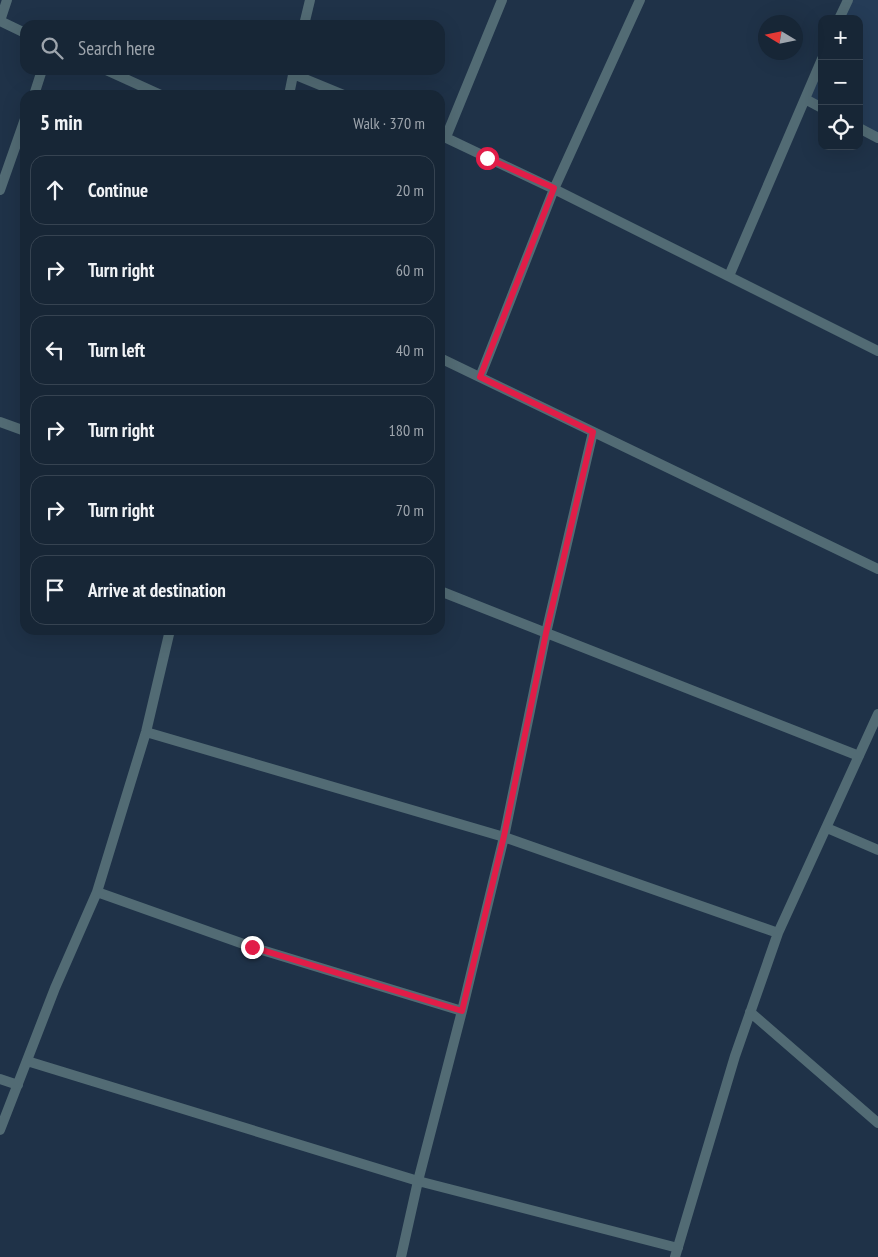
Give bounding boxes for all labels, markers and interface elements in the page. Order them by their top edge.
north arrow [758,15,803,60]
map controls [818,15,863,150]
button: + [818,15,863,60]
search box [20,20,445,75]
icon: search [38,34,66,62]
text: Search here [78,36,155,60]
button: − [818,60,863,105]
button: locate [818,105,863,150]
text: 5 min [40,109,82,136]
text: Walk · 370 m [353,113,425,133]
route start [476,147,499,170]
icon: ahead [41,176,69,204]
text: Continue [88,178,148,202]
text: 20 m [396,180,424,200]
icon: right [41,256,69,284]
text: Turn right [88,258,154,282]
text: 60 m [396,260,424,280]
icon: left [41,336,69,364]
text: Turn left [88,338,145,362]
text: 40 m [396,340,424,360]
icon: right [41,416,69,444]
text: Turn right [88,418,154,442]
text: 180 m [389,420,424,440]
icon: right [41,496,69,524]
text: Turn right [88,498,154,522]
text: 70 m [396,500,424,520]
icon: arrive [41,576,69,604]
text: Arrive at destination [88,578,226,602]
route end [241,936,264,959]

